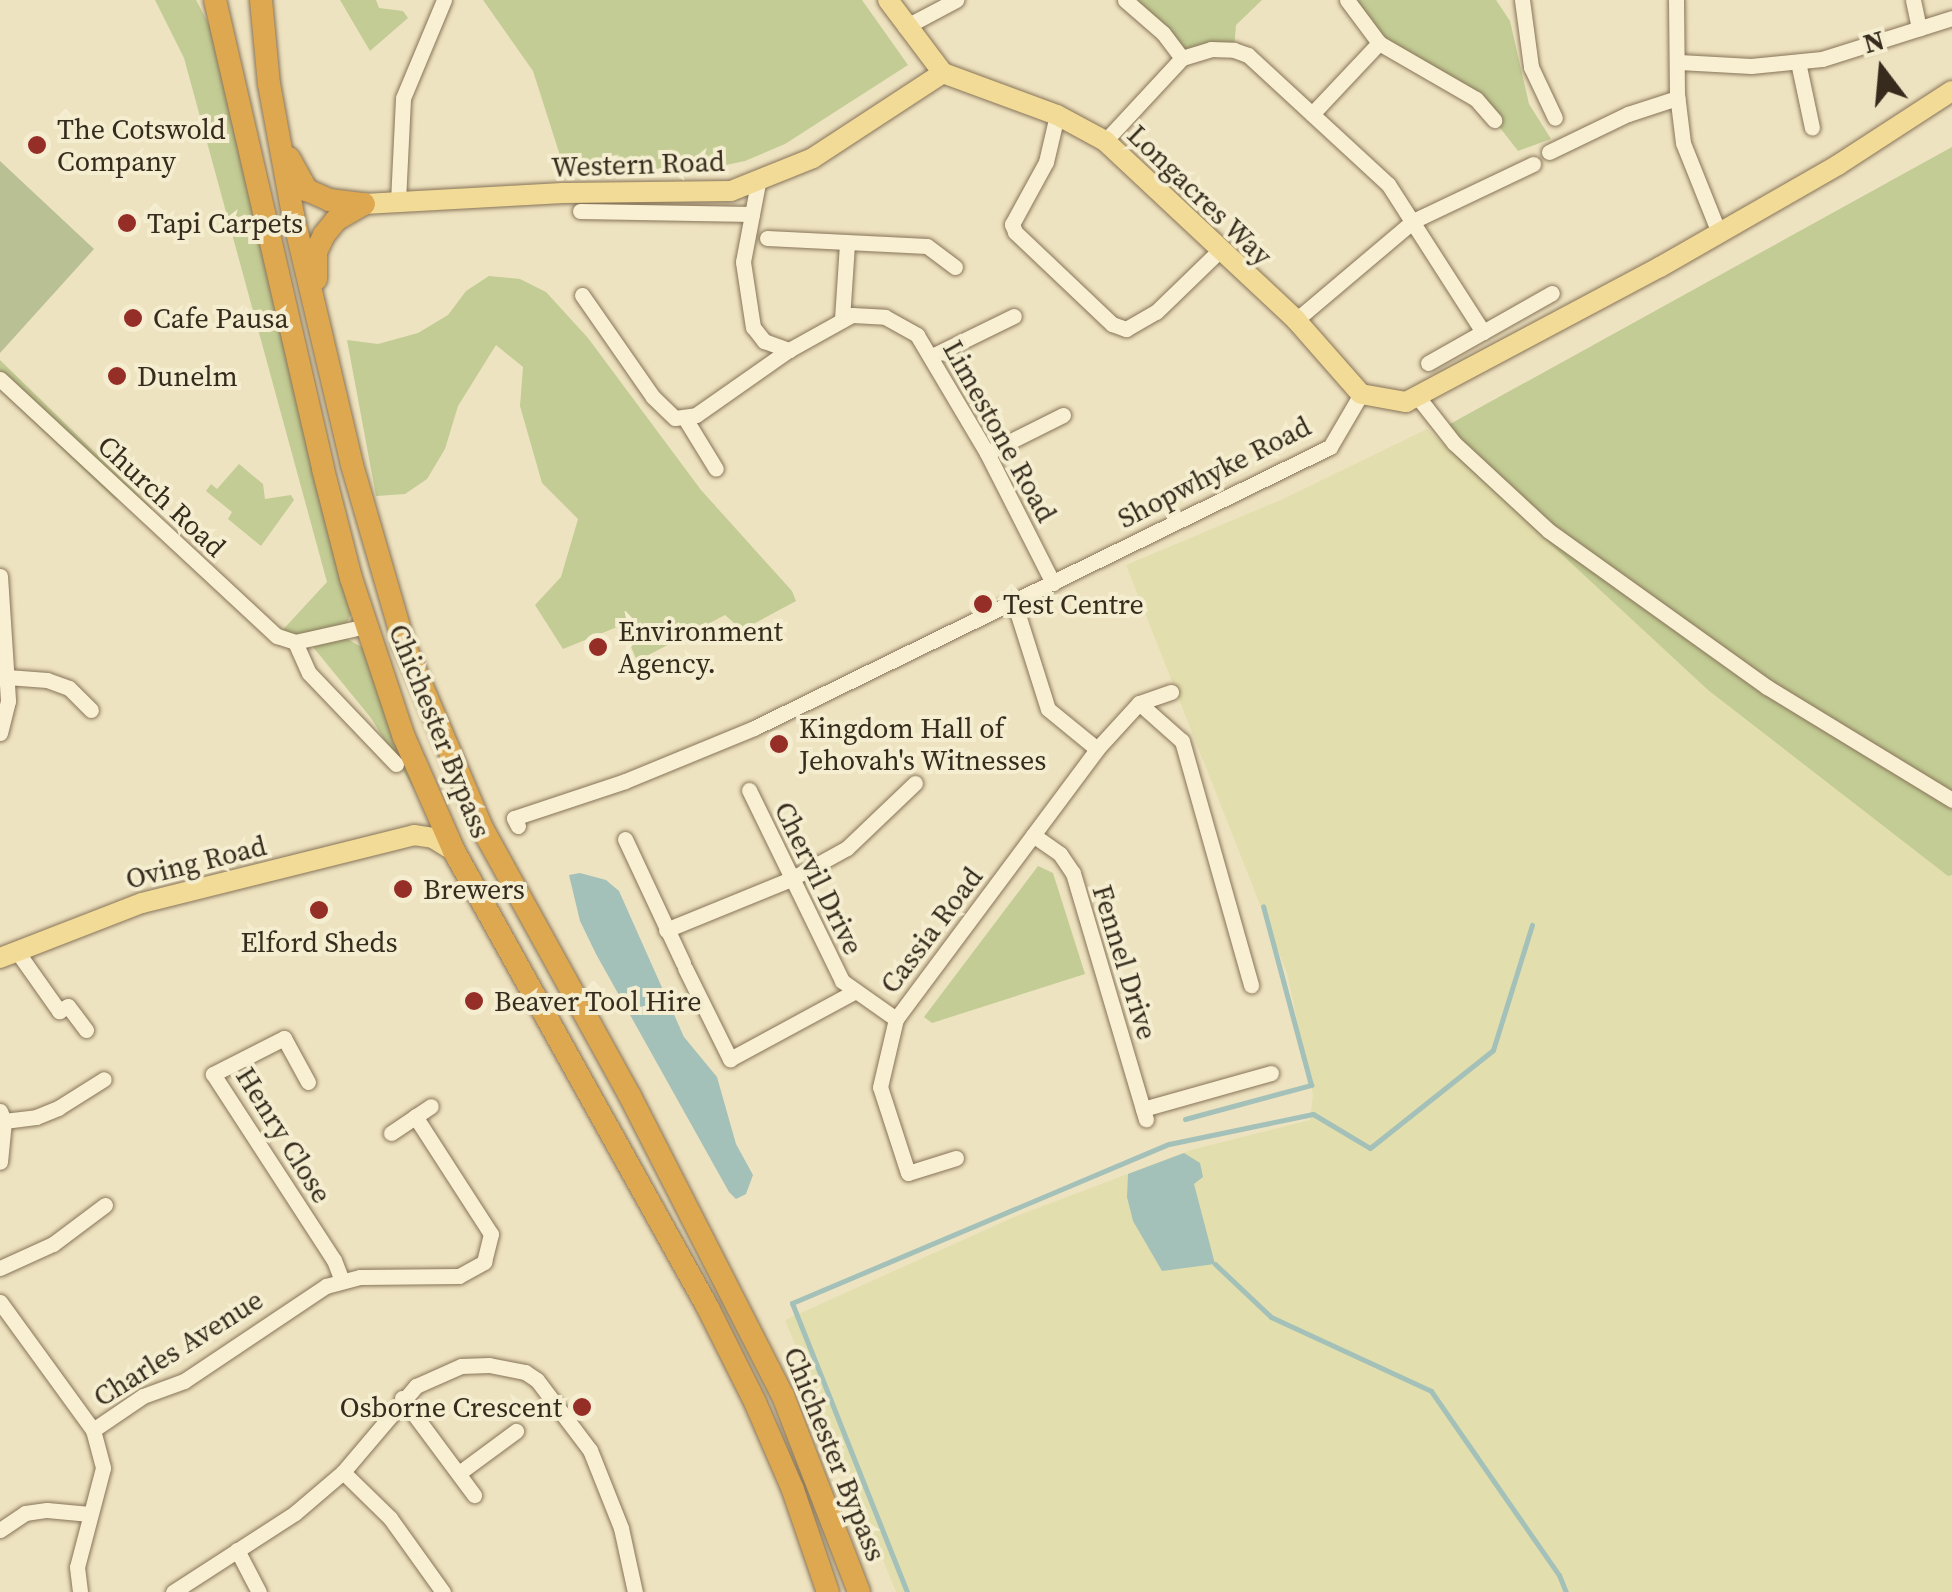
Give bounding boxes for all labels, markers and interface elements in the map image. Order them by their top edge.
north arrow [1832,20,1932,120]
text: N [1859,20,1889,62]
place label: The Cotswold Company [57,112,226,178]
street label: Longacres Way [1120,117,1280,273]
marker: The Cotswold Company [26,134,48,156]
street label: Western Road [551,144,725,184]
place label: Tapi Carpets [147,206,303,240]
marker: Tapi Carpets [116,212,138,234]
place label: Cafe Pausa [153,301,289,335]
marker: Cafe Pausa [122,307,144,329]
street label: Limestone Road [936,334,1064,528]
place label: Dunelm [137,359,238,393]
marker: Dunelm [106,365,128,387]
street label: Shopwhyke Road [1112,409,1316,535]
street label: Church Road [91,428,233,564]
place label: Test Centre [1003,587,1144,621]
marker: Test Centre [972,593,994,615]
place label: Environment Agency. [618,614,783,680]
street label: Chichester Bypass [382,619,498,843]
marker: Environment Agency. [587,636,609,658]
place label: Kingdom Hall of Jehovah's Witnesses [799,711,1047,777]
marker: Kingdom Hall of Jehovah's Witnesses [768,733,790,755]
street label: Chervil Drive [768,796,870,960]
street label: Oving Road [122,828,270,896]
street label: Cassia Road [873,860,989,1000]
place label: Brewers [423,872,525,906]
marker: Brewers [392,878,414,900]
street label: Fennel Drive [1086,881,1164,1043]
marker: Elford Sheds [308,899,330,921]
place label: Elford Sheds [240,925,398,959]
place label: Beaver Tool Hire [494,984,702,1018]
marker: Beaver Tool Hire [463,990,485,1012]
street label: Henry Close [229,1061,339,1209]
street label: Charles Avenue [87,1283,269,1413]
street label: Chichester Bypass [777,1342,893,1566]
place label: Osborne Crescent [340,1390,562,1424]
marker: Osborne Crescent [571,1396,593,1418]

